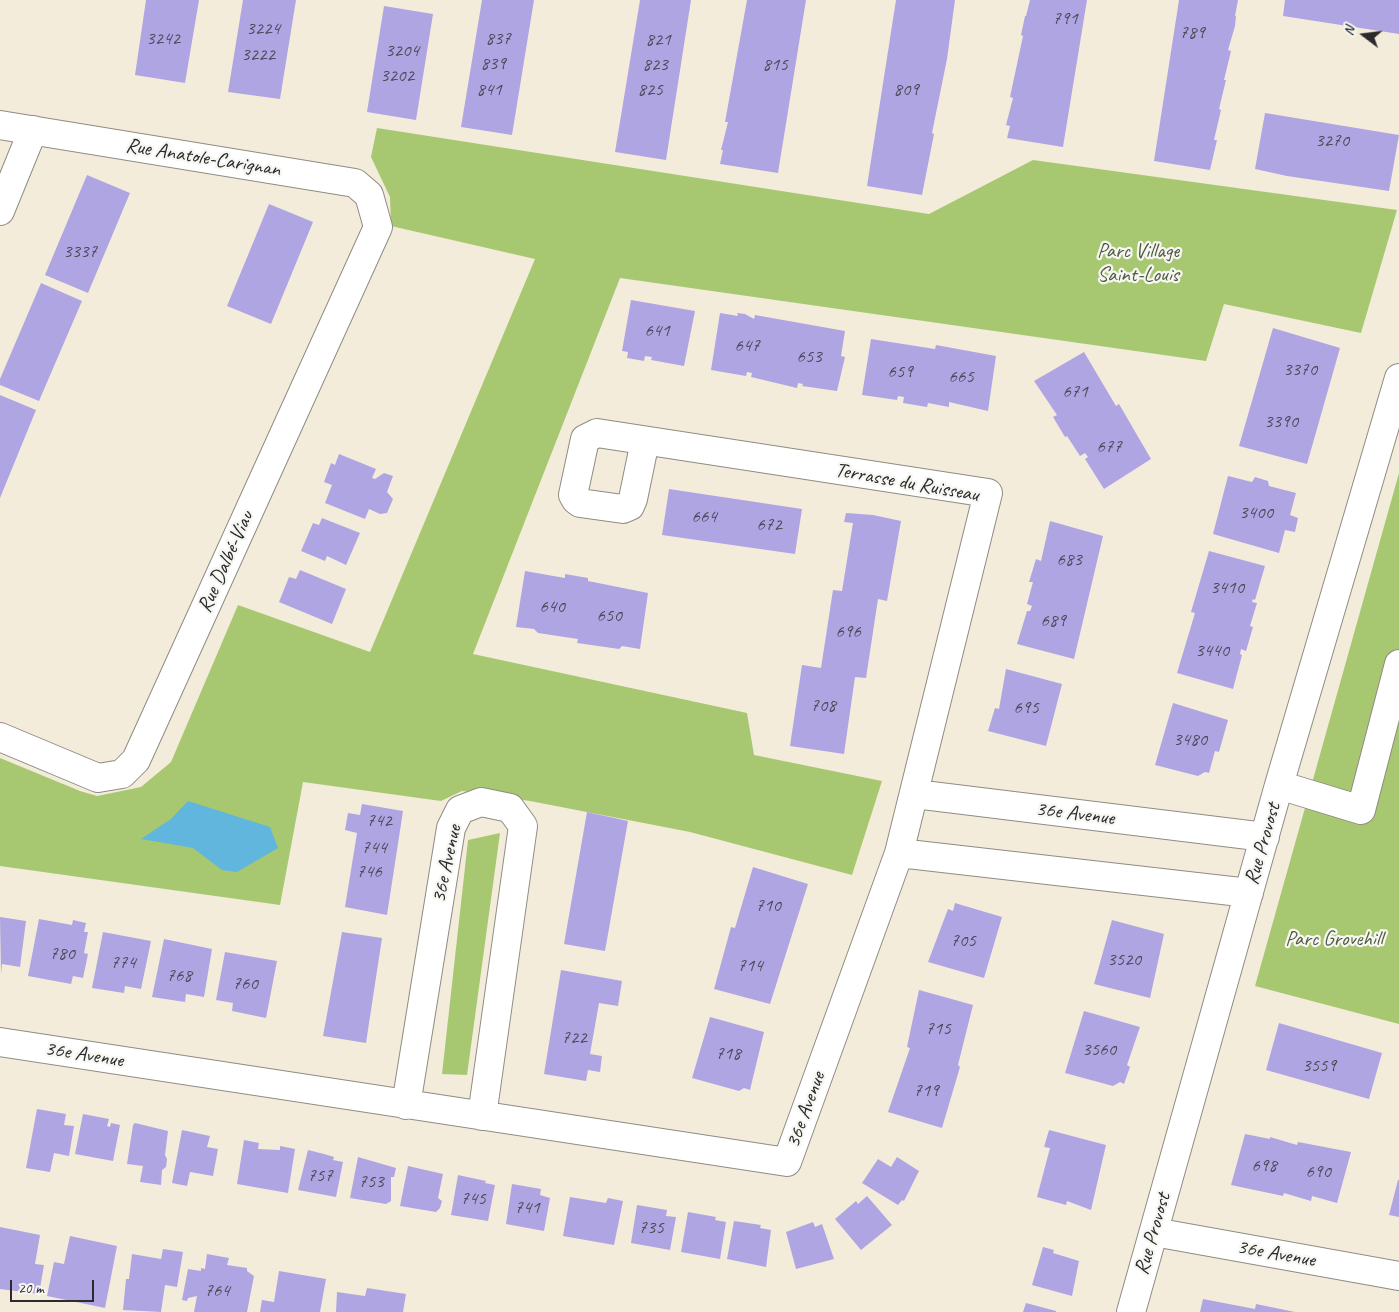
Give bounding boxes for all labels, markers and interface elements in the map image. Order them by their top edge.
house number: 791 [1052,8,1078,30]
north arrow [1339,10,1389,60]
house number: 3224 [246,18,280,40]
house number: 789 [1179,22,1205,44]
text: N [1340,25,1358,37]
house number: 3242 [146,28,180,50]
house number: 837 [485,28,511,50]
house number: 821 [645,29,671,51]
house number: 3204 [385,40,419,62]
house number: 3222 [241,44,275,66]
house number: 839 [480,53,506,75]
house number: 823 [642,54,668,76]
house number: 815 [762,54,788,76]
house number: 3202 [380,65,414,87]
house number: 841 [476,79,502,101]
house number: 825 [637,79,663,101]
house number: 809 [893,79,919,101]
house number: 3270 [1315,130,1349,152]
street label: Rue Anatole-Carignan [124,133,282,183]
park label: Parc Village Saint-Louis [1097,238,1179,288]
house number: 3337 [63,241,97,263]
house number: 641 [644,320,670,342]
house number: 647 [734,335,760,357]
house number: 653 [796,346,822,368]
house number: 3370 [1283,359,1317,381]
house number: 659 [887,361,913,383]
house number: 665 [948,366,974,388]
house number: 671 [1062,381,1088,403]
house number: 3390 [1264,411,1298,433]
house number: 677 [1096,436,1122,458]
street label: Terrasse du Ruisseau [833,458,981,508]
house number: 3400 [1239,502,1273,524]
house number: 664 [691,506,717,528]
street label: Rue Dalbé-Viau [192,507,260,617]
house number: 672 [756,514,782,536]
house number: 683 [1056,549,1082,571]
house number: 3410 [1210,577,1244,599]
house number: 640 [539,596,565,618]
house number: 650 [596,605,622,627]
house number: 689 [1040,610,1066,632]
house number: 696 [835,621,861,643]
house number: 3440 [1195,640,1229,662]
house number: 708 [810,695,836,717]
house number: 695 [1013,697,1039,719]
house number: 3480 [1173,729,1207,751]
street label: 36e Avenue [1034,797,1116,831]
street label: Rue Provost [1239,800,1287,888]
house number: 742 [366,810,392,832]
street label: 36e Avenue [426,823,468,905]
house number: 744 [361,837,387,859]
house number: 746 [356,861,382,883]
house number: 710 [755,895,781,917]
park label: Parc Grovehill [1285,926,1383,952]
house number: 705 [950,930,976,952]
house number: 780 [49,943,75,965]
house number: 3520 [1107,949,1141,971]
house number: 774 [110,952,136,974]
house number: 714 [737,955,763,977]
house number: 768 [166,965,192,987]
house number: 760 [232,973,258,995]
house number: 715 [925,1018,951,1040]
house number: 722 [561,1027,587,1049]
street label: 36e Avenue [43,1036,125,1074]
house number: 3560 [1082,1039,1116,1061]
house number: 718 [715,1043,741,1065]
house number: 3559 [1302,1055,1336,1077]
street label: 36e Avenue [781,1069,831,1151]
house number: 719 [913,1080,939,1102]
house number: 698 [1251,1155,1277,1177]
house number: 690 [1305,1161,1331,1183]
house number: 757 [307,1165,333,1187]
house number: 753 [358,1171,384,1193]
house number: 745 [460,1188,486,1210]
street label: Rue Provost [1129,1190,1177,1278]
house number: 741 [514,1197,540,1219]
house number: 735 [638,1217,664,1239]
street label: 36e Avenue [1235,1235,1317,1273]
scale bar [12,1270,96,1302]
text: 20 m [18,1279,44,1298]
house number: 764 [204,1280,230,1302]

